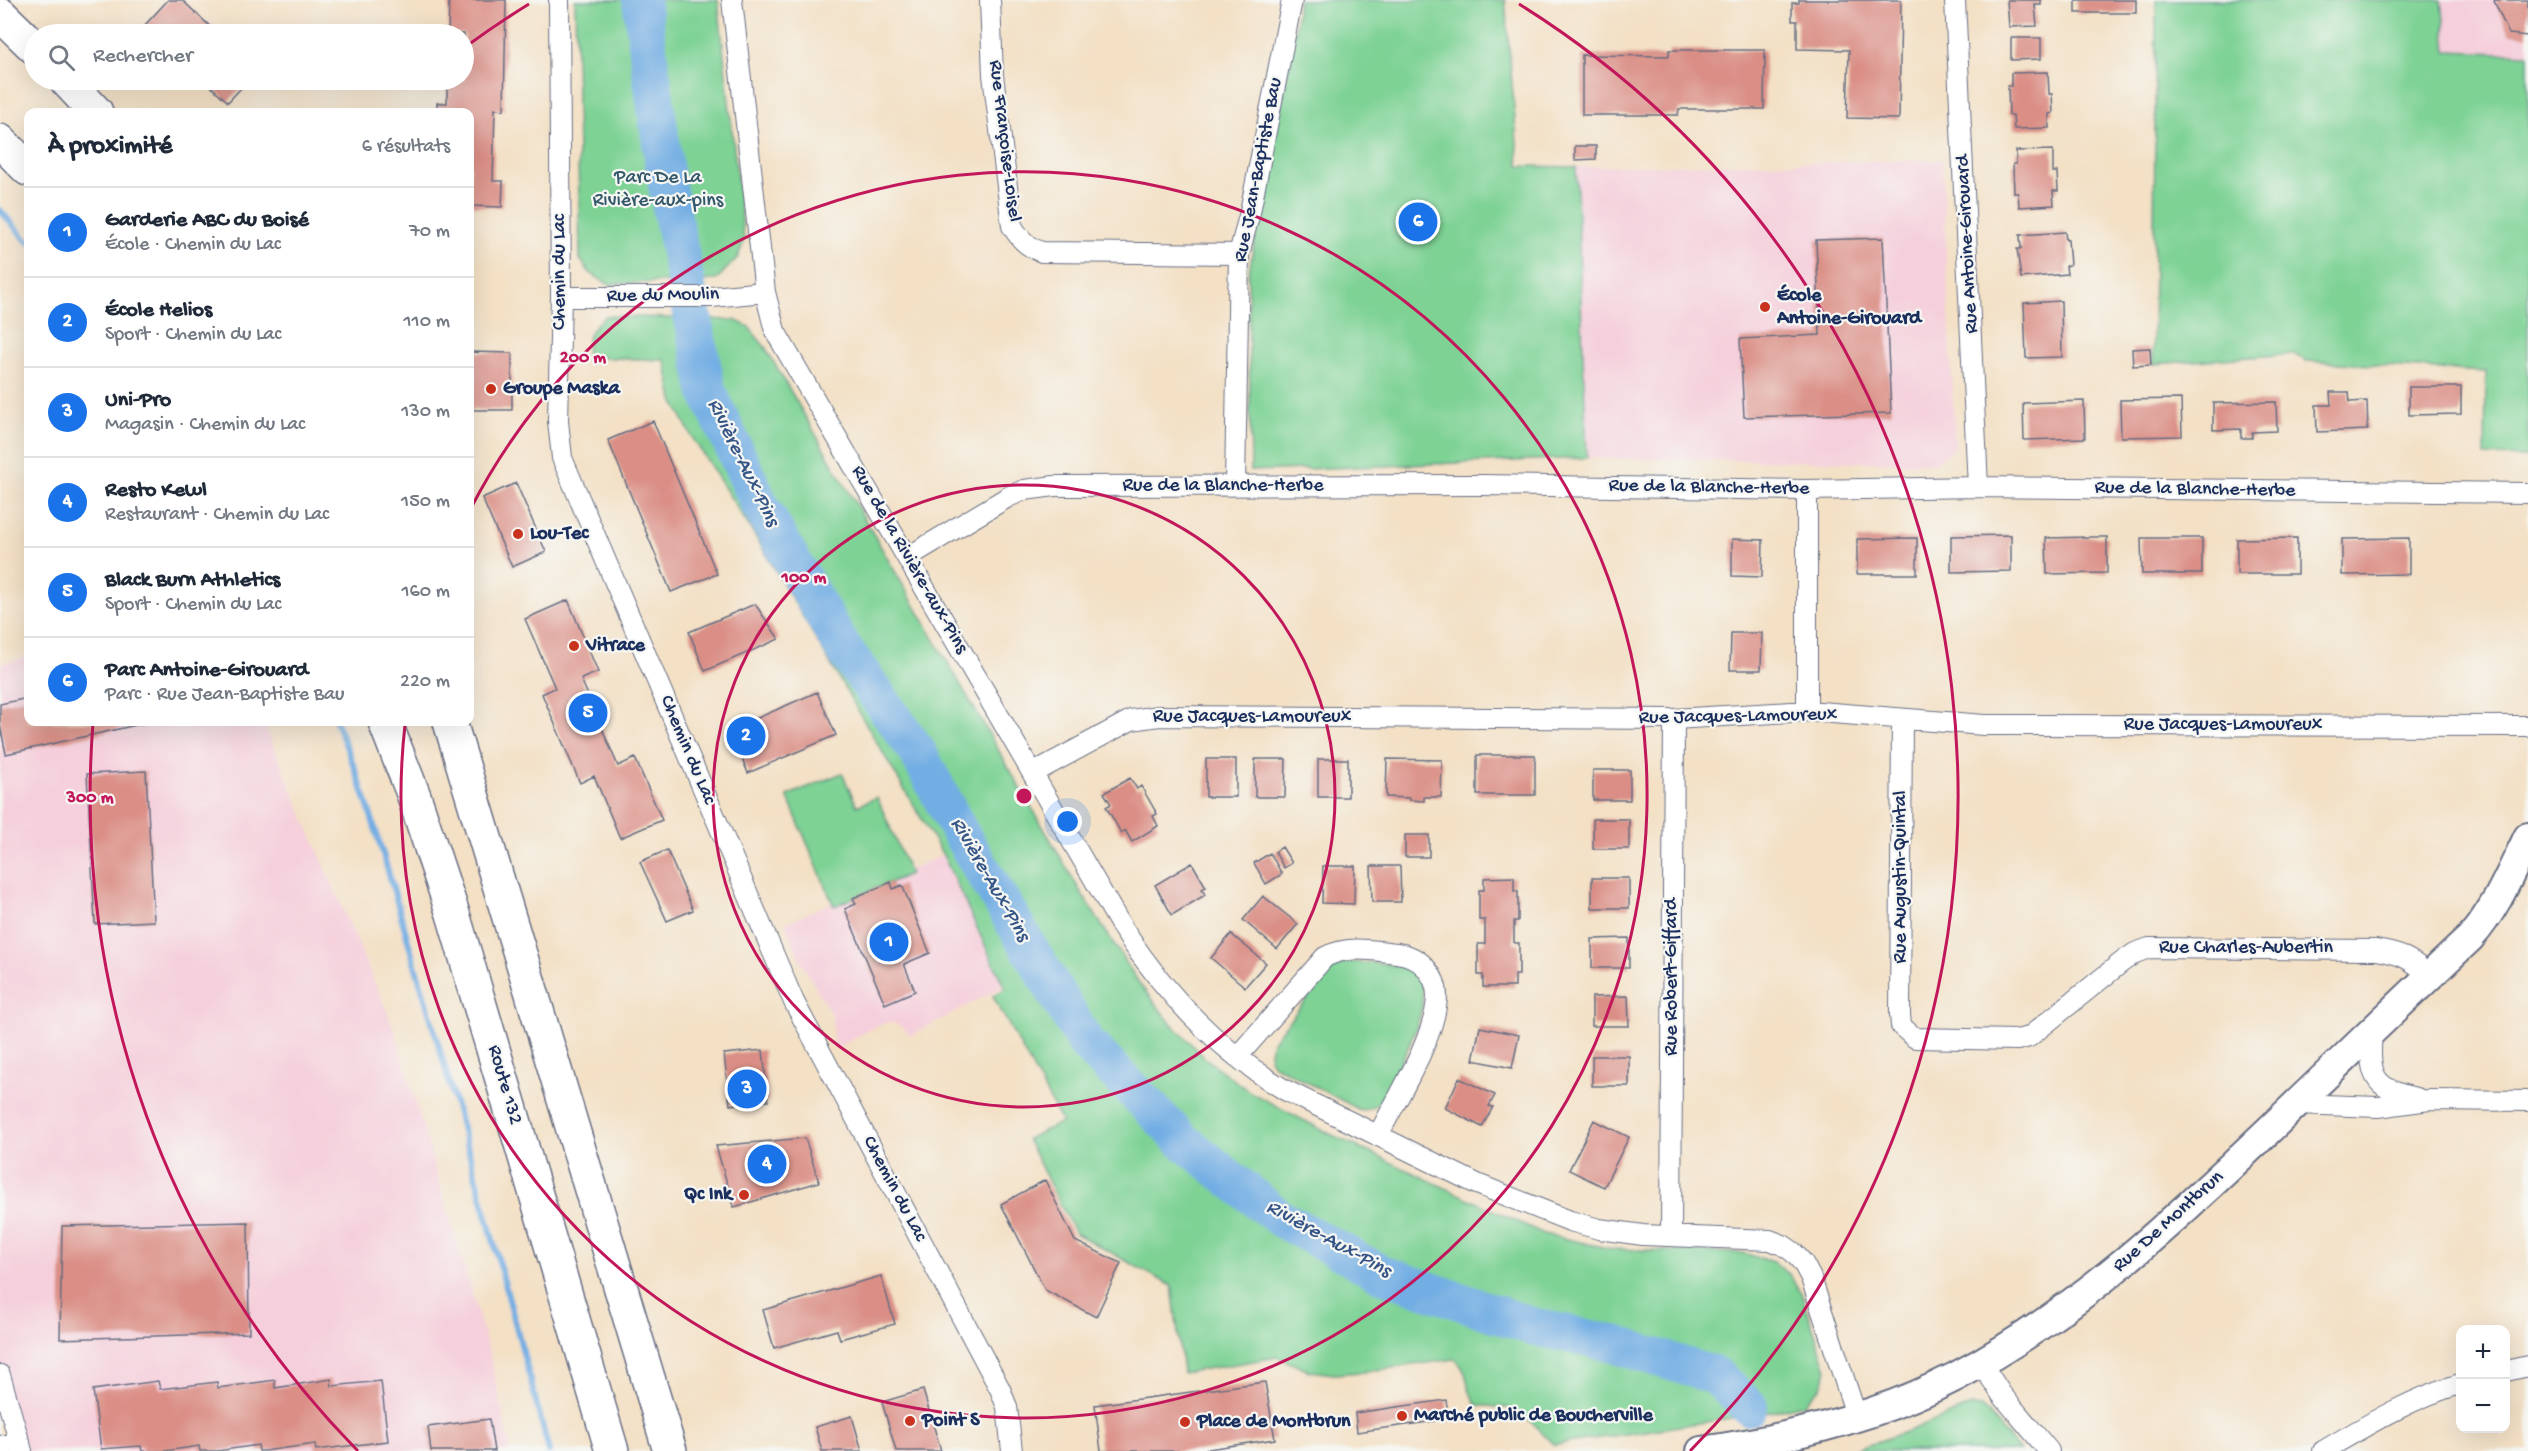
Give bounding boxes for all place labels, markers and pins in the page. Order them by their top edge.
pin: 6 [1398,200,1438,244]
place label: École Antoine-Girouard [1776,284,1923,331]
marker: École Antoine-Girouard [1758,300,1772,314]
place label: Groupe Maska [503,378,621,401]
marker: Groupe Maska [484,382,498,396]
place label: Lou-Tec [530,523,589,546]
marker: Lou-Tec [511,527,525,541]
place label: Vitrace [585,635,646,658]
marker: Vitrace [567,639,581,653]
pin: 5 [568,690,608,736]
pin: 2 [726,714,766,758]
centre of rings [1014,786,1034,806]
pin: 1 [870,920,908,964]
pin: 3 [728,1066,766,1112]
pin: 4 [748,1142,786,1186]
place label: Qc Ink [684,1184,734,1207]
marker: Qc Ink [737,1188,751,1202]
place label: Marché public de Boucherville [1414,1405,1653,1428]
marker: Marché public de Boucherville [1395,1409,1409,1423]
place label: Point S [921,1410,980,1433]
place label: Place de Montbrun [1196,1411,1351,1434]
marker: Point S [903,1414,917,1428]
marker: Place de Montbrun [1178,1415,1192,1429]

